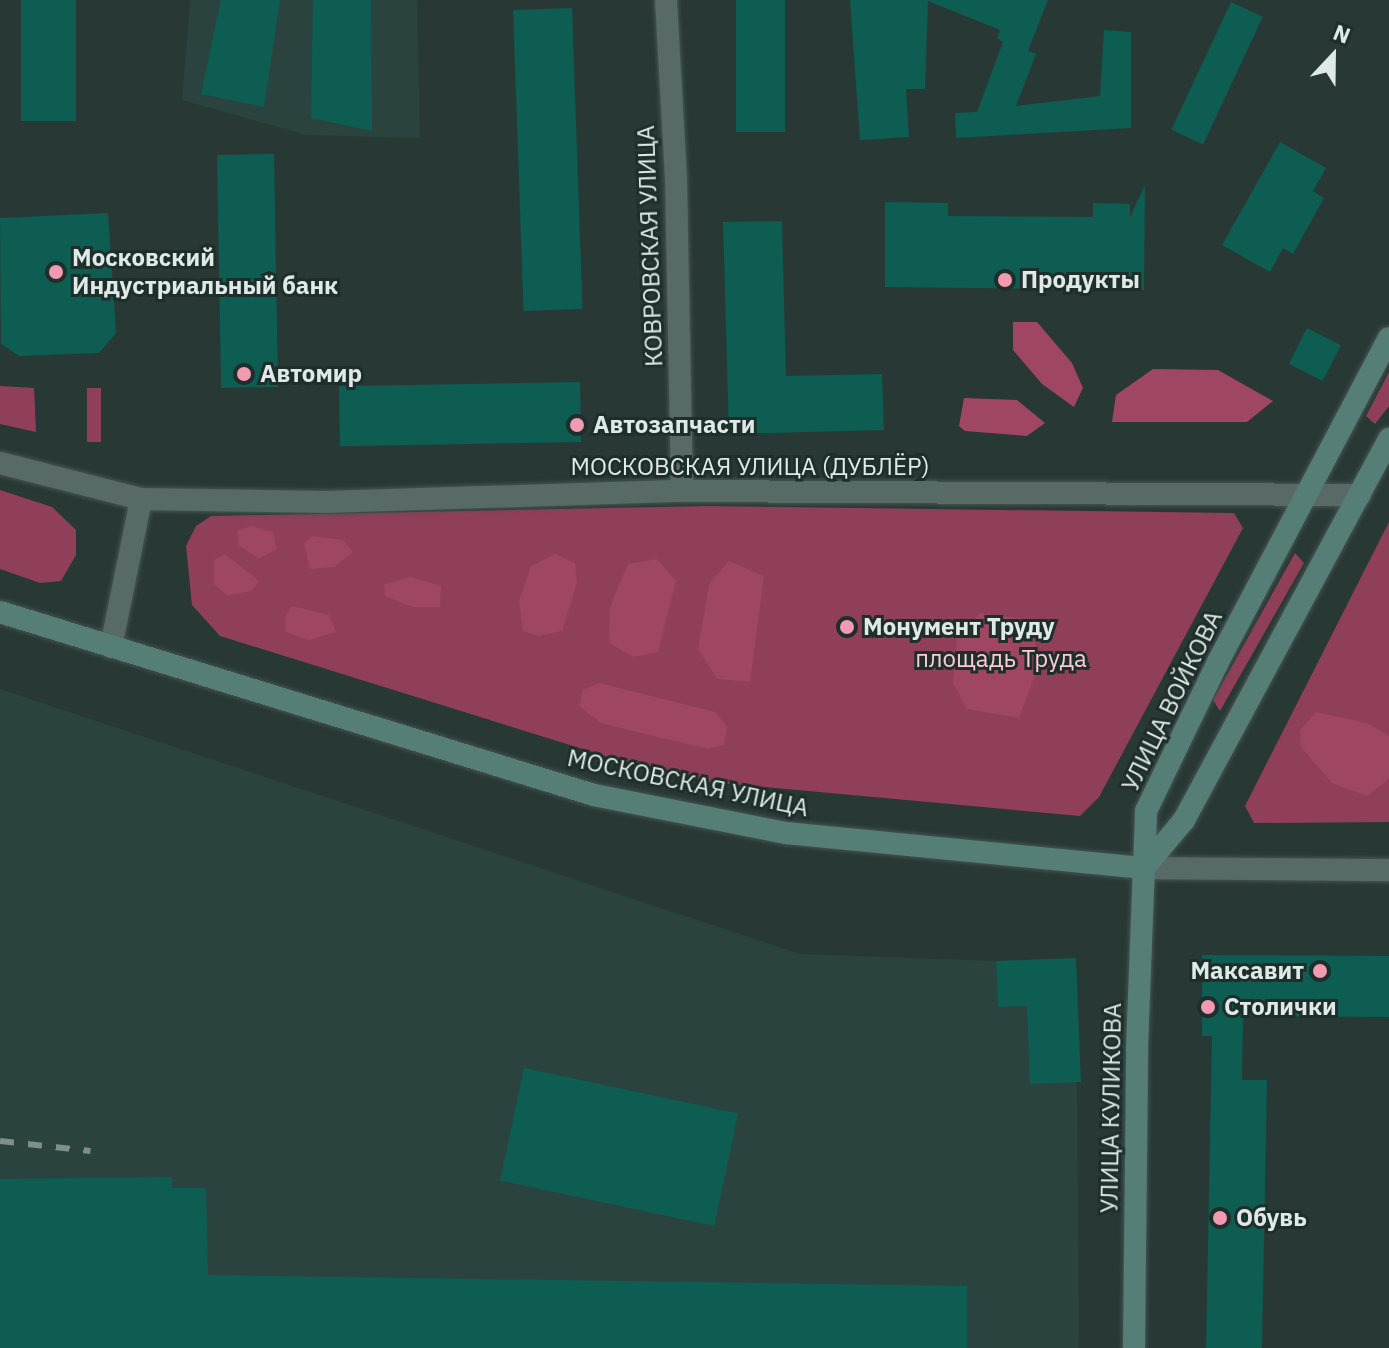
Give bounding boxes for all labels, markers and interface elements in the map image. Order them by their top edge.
north arrow [1293,16,1373,96]
text: N [1329,17,1355,50]
street label: КОВРОВСКАЯ УЛИЦА [631,125,669,367]
place label: Московский Индустриальный банк [72,244,338,300]
marker: Московский Индустриальный банк [47,263,65,281]
place label: Продукты [1021,266,1140,294]
marker: Продукты [996,271,1014,289]
place label: Автомир [260,360,362,388]
marker: Автомир [235,365,253,383]
place label: Автозапчасти [593,411,756,439]
marker: Автозапчасти [568,416,586,434]
street label: МОСКОВСКАЯ УЛИЦА (ДУБЛЁР) [570,453,930,481]
street label: УЛИЦА ВОЙКОВА [1116,606,1228,796]
place label: Монумент Труду [863,613,1055,641]
marker: Монумент Труду [838,618,856,636]
park label: площадь Труда [915,645,1087,673]
street label: МОСКОВСКАЯ УЛИЦА [565,743,811,823]
place label: Максавит [1190,957,1304,985]
marker: Максавит [1311,962,1329,980]
place label: Столички [1224,993,1337,1021]
marker: Столички [1199,998,1217,1016]
street label: УЛИЦА КУЛИКОВА [1095,1003,1127,1213]
place label: Обувь [1236,1204,1307,1232]
marker: Обувь [1211,1209,1229,1227]

